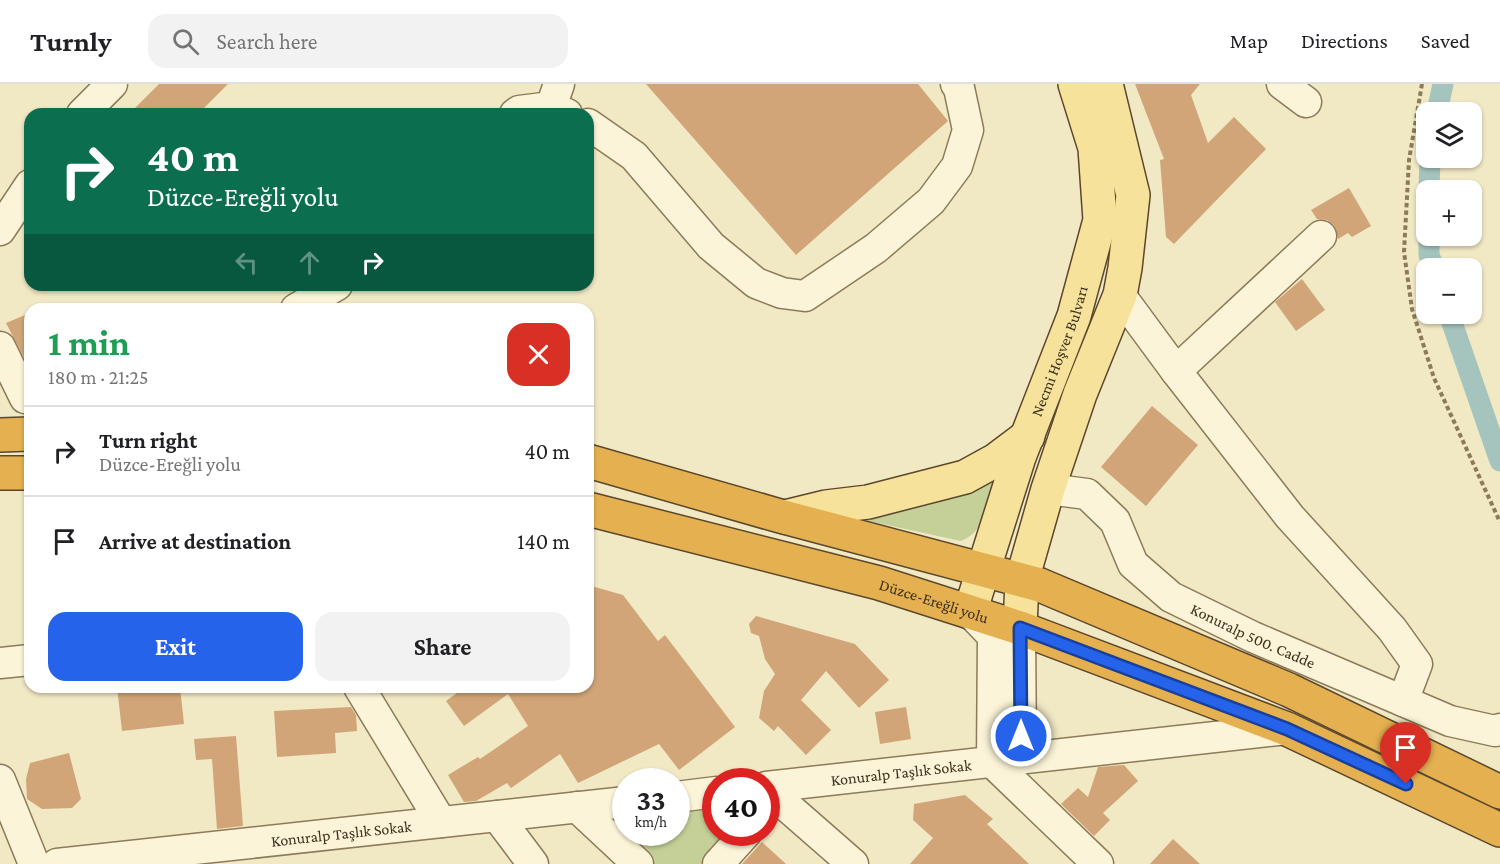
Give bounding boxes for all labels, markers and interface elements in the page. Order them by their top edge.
search box [148,14,568,68]
icon: search [169,25,202,58]
text: Turnly [30,26,112,57]
text: Search here [217,29,318,54]
text: Map [1230,29,1268,53]
text: Directions [1301,29,1388,53]
text: Saved [1421,29,1470,53]
map controls [1416,102,1482,324]
button: layers [1416,102,1482,168]
icon: right [48,132,126,210]
text: 40 m [147,133,239,180]
button: + [1416,180,1482,246]
text: Düzce-Ereğli yolu [147,182,339,212]
icon: left [230,246,263,279]
icon: ahead [293,246,326,279]
icon: right [356,246,389,279]
button: − [1416,258,1482,324]
street label: Necmi Hoşver Bulvarı [1028,284,1091,419]
text: 1 min [48,323,130,363]
button: close [507,323,570,386]
text: 180 m · 21:25 [48,366,149,388]
text: Turn right [99,428,197,453]
icon: right [48,435,81,468]
text: 40 m [525,439,570,464]
text: Düzce-Ereğli yolu [99,453,241,475]
icon: arrive [48,525,81,558]
text: Arrive at destination [99,529,291,554]
text: 140 m [517,529,570,554]
street label: Düzce-Ereğli yolu [877,576,991,627]
street label: Konuralp 500. Cadde [1188,600,1318,672]
button: Exit [48,612,303,681]
button: Share [315,612,570,681]
position arrow [989,704,1053,768]
pin [1380,722,1431,784]
icon: arrive [1389,731,1422,764]
street label: Konuralp Taşlık Sokak [830,756,973,789]
speed limit sign: 40 [702,768,780,846]
text: 33 [636,783,666,816]
text: km/h [635,814,667,830]
street label: Konuralp Taşlık Sokak [270,817,413,850]

